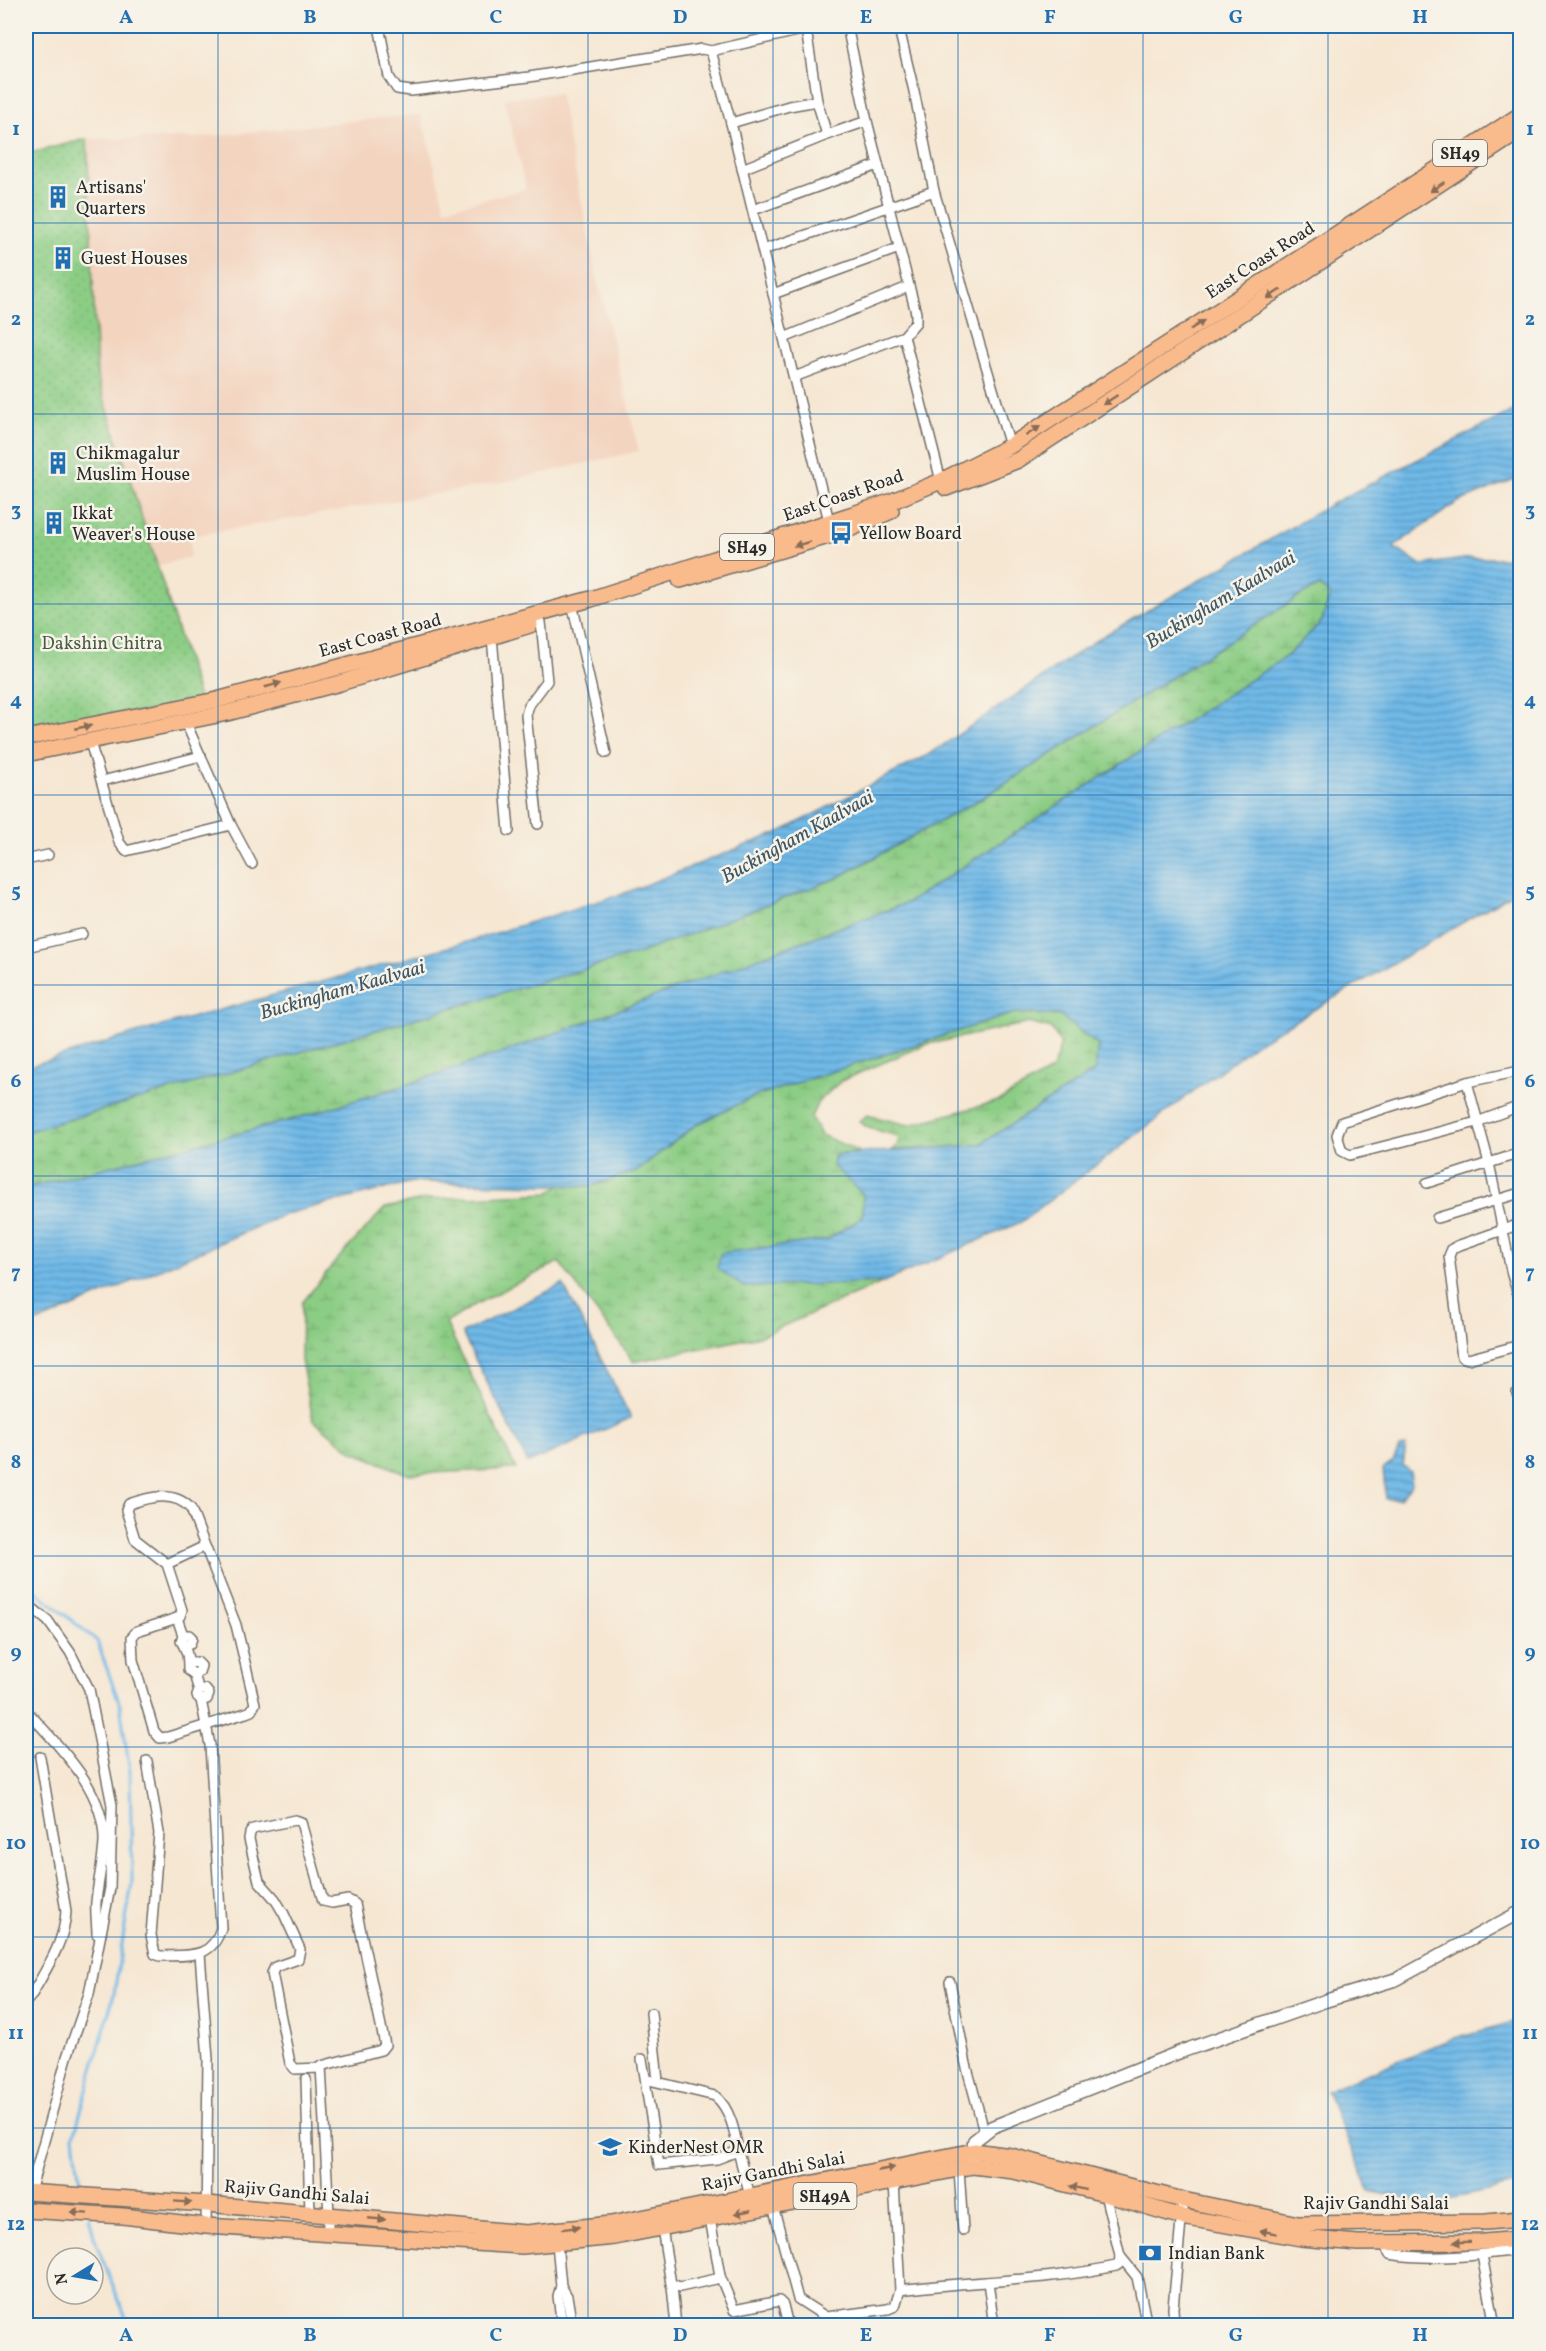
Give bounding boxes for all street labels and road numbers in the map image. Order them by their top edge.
road number: SH49 [1433,140,1487,166]
street label: East Coast Road [1201,216,1320,306]
street label: East Coast Road [780,464,907,529]
road number: SH49 [720,534,774,560]
street label: East Coast Road [316,608,444,665]
street label: Rajiv Gandhi Salai [699,2146,847,2199]
street label: Rajiv Gandhi Salai [223,2175,371,2212]
road number: SH49A [794,2183,856,2209]
street label: Rajiv Gandhi Salai [1303,2192,1449,2217]

